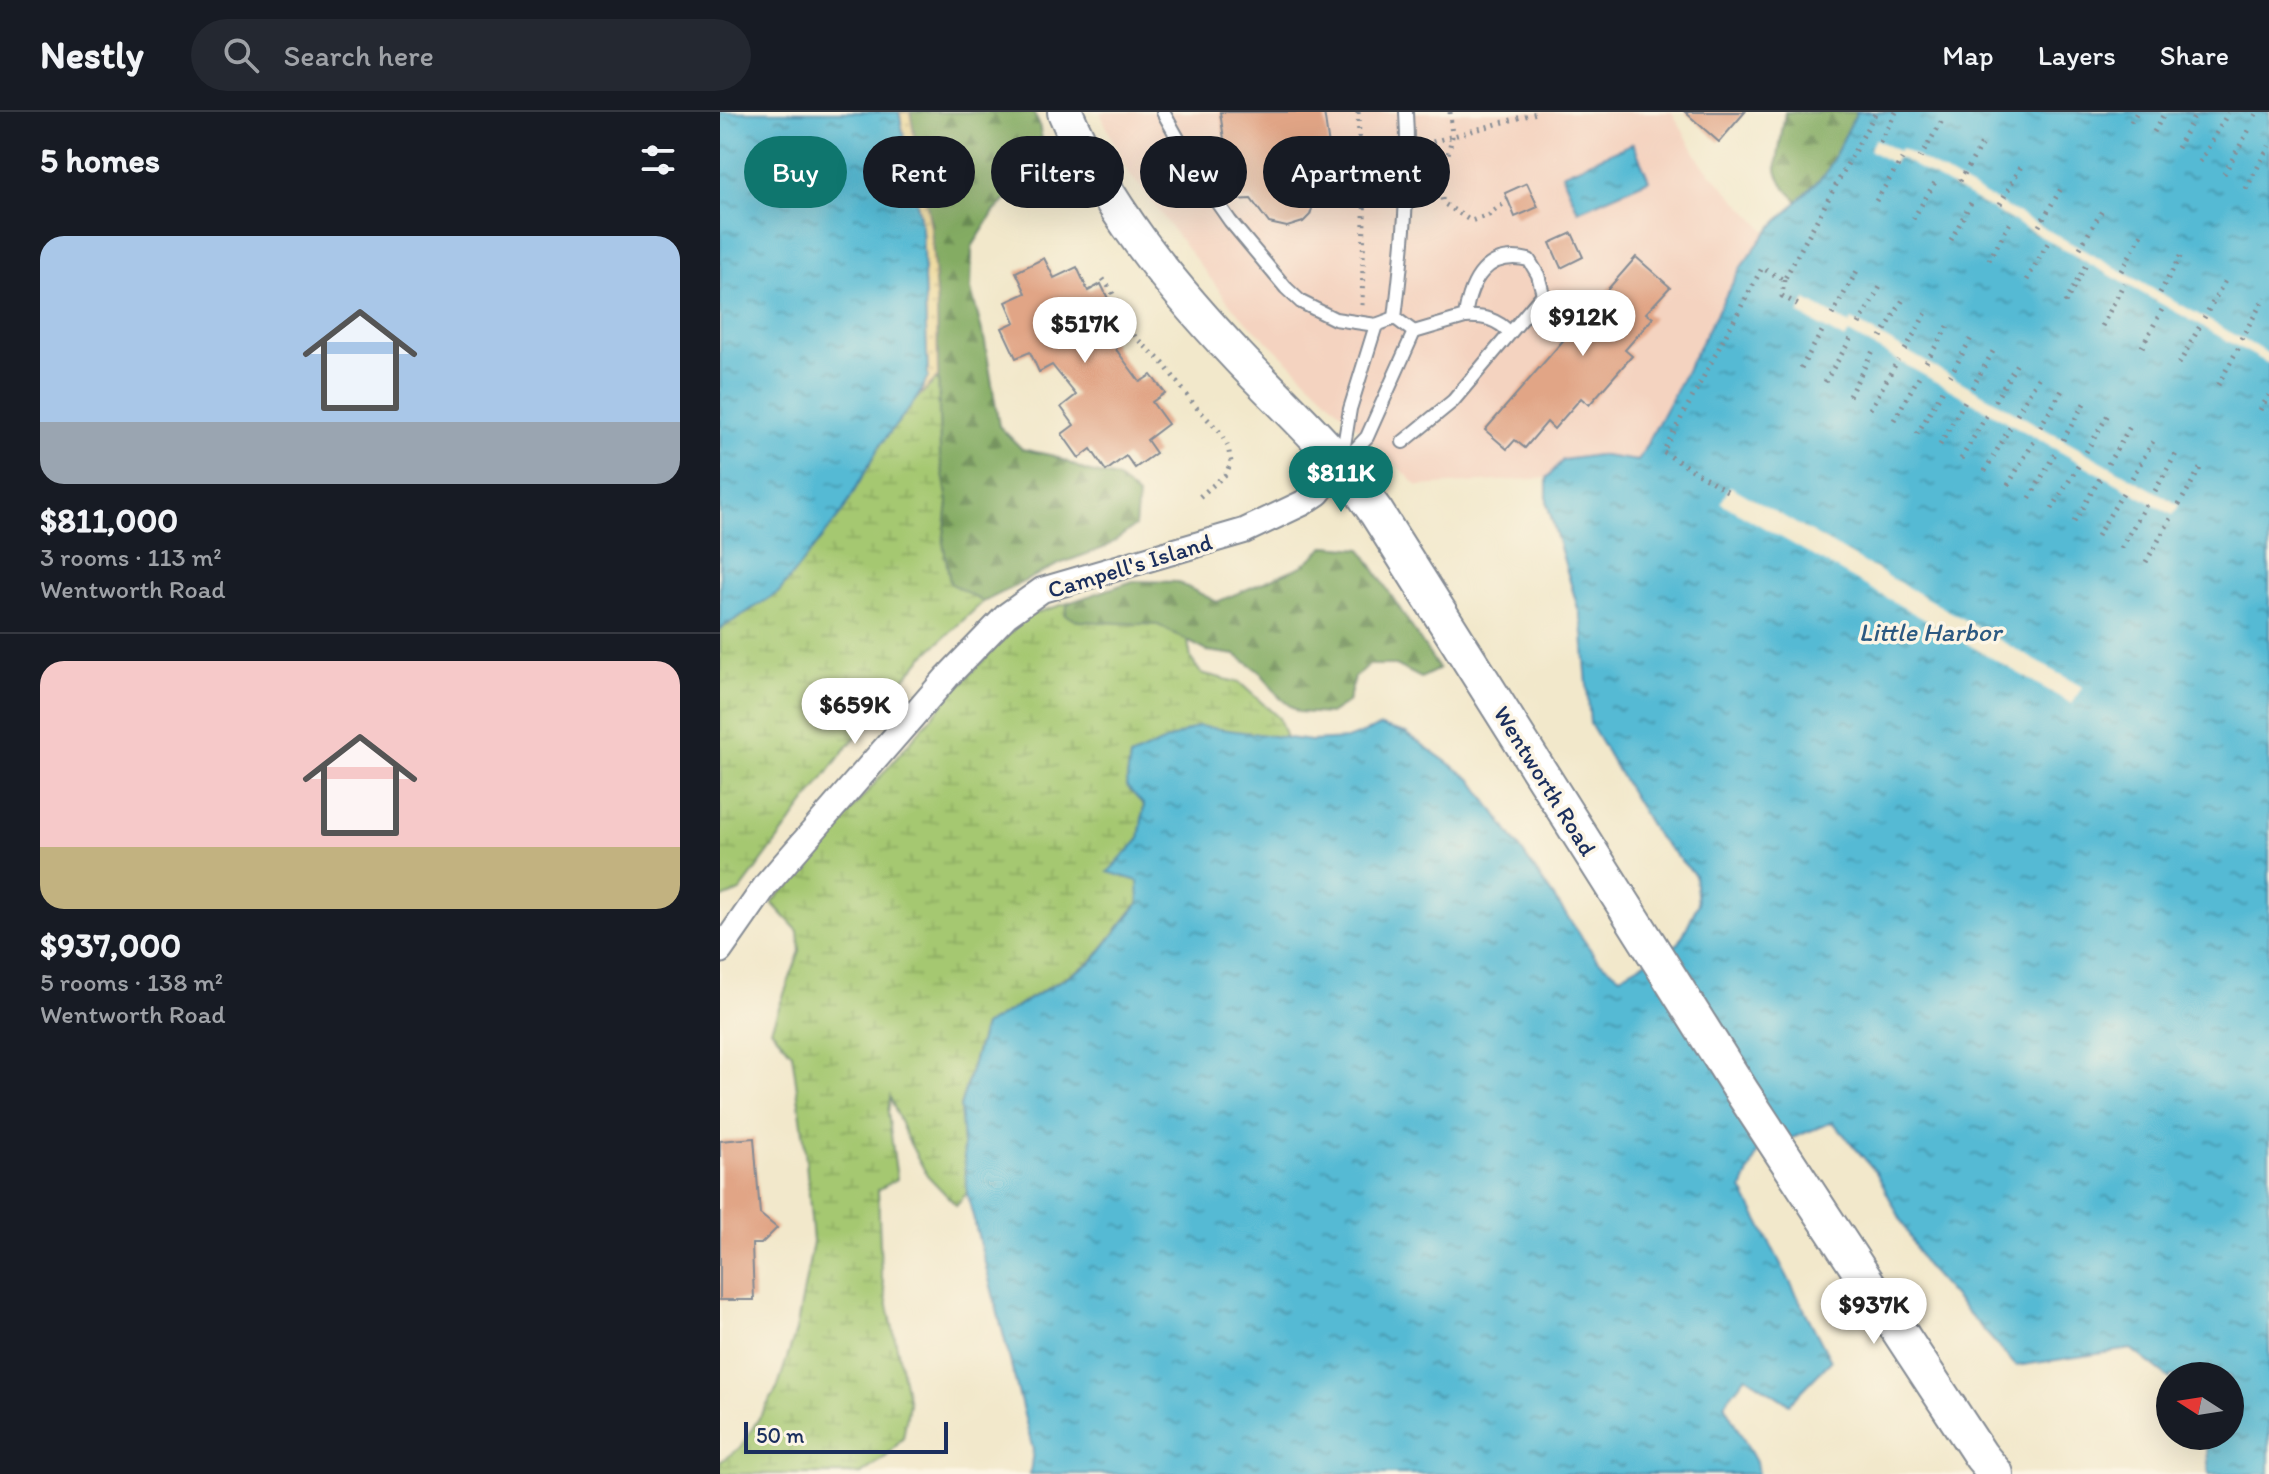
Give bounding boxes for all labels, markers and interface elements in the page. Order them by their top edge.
search box [191,19,751,91]
text: Nestly [40,32,143,78]
icon: search [219,33,263,77]
text: Search here [283,37,434,74]
text: Map [1942,38,1994,72]
text: Layers [2038,38,2116,72]
text: Share [2160,38,2229,72]
chip: Buy [744,136,847,208]
chip: Rent [863,136,975,208]
chip: Filters [991,136,1124,208]
chip: New [1140,136,1247,208]
chip: Apartment [1263,136,1450,208]
icon: filters [636,138,680,182]
text: 5 homes [40,140,160,181]
icon: home [288,288,432,432]
pin: $912K [1527,290,1639,358]
pin: $517K [1029,297,1141,365]
text: $912K [1548,300,1618,332]
text: $517K [1051,307,1119,339]
pin: $811K [1285,446,1397,514]
text: $811K [1307,456,1375,488]
text: $811,000 [40,500,178,541]
street label: Campell's Island [1044,527,1216,604]
text: 3 rooms · 113 m² [40,541,222,573]
text: Wentworth Road [40,573,226,605]
water label: Little Harbor [1859,616,2004,648]
pin: $659K [799,678,911,746]
text: $659K [820,688,890,720]
street label: Wentworth Road [1488,700,1603,861]
icon: home [288,713,432,857]
text: $937,000 [40,925,181,966]
text: 5 rooms · 138 m² [40,966,223,998]
text: Wentworth Road [40,998,226,1030]
pin: $937K [1818,1278,1930,1346]
text: $937K [1839,1288,1909,1320]
north arrow [2156,1362,2244,1450]
map controls [2156,1362,2244,1450]
scale bar [744,1418,948,1454]
text: 50 m [756,1422,805,1449]

